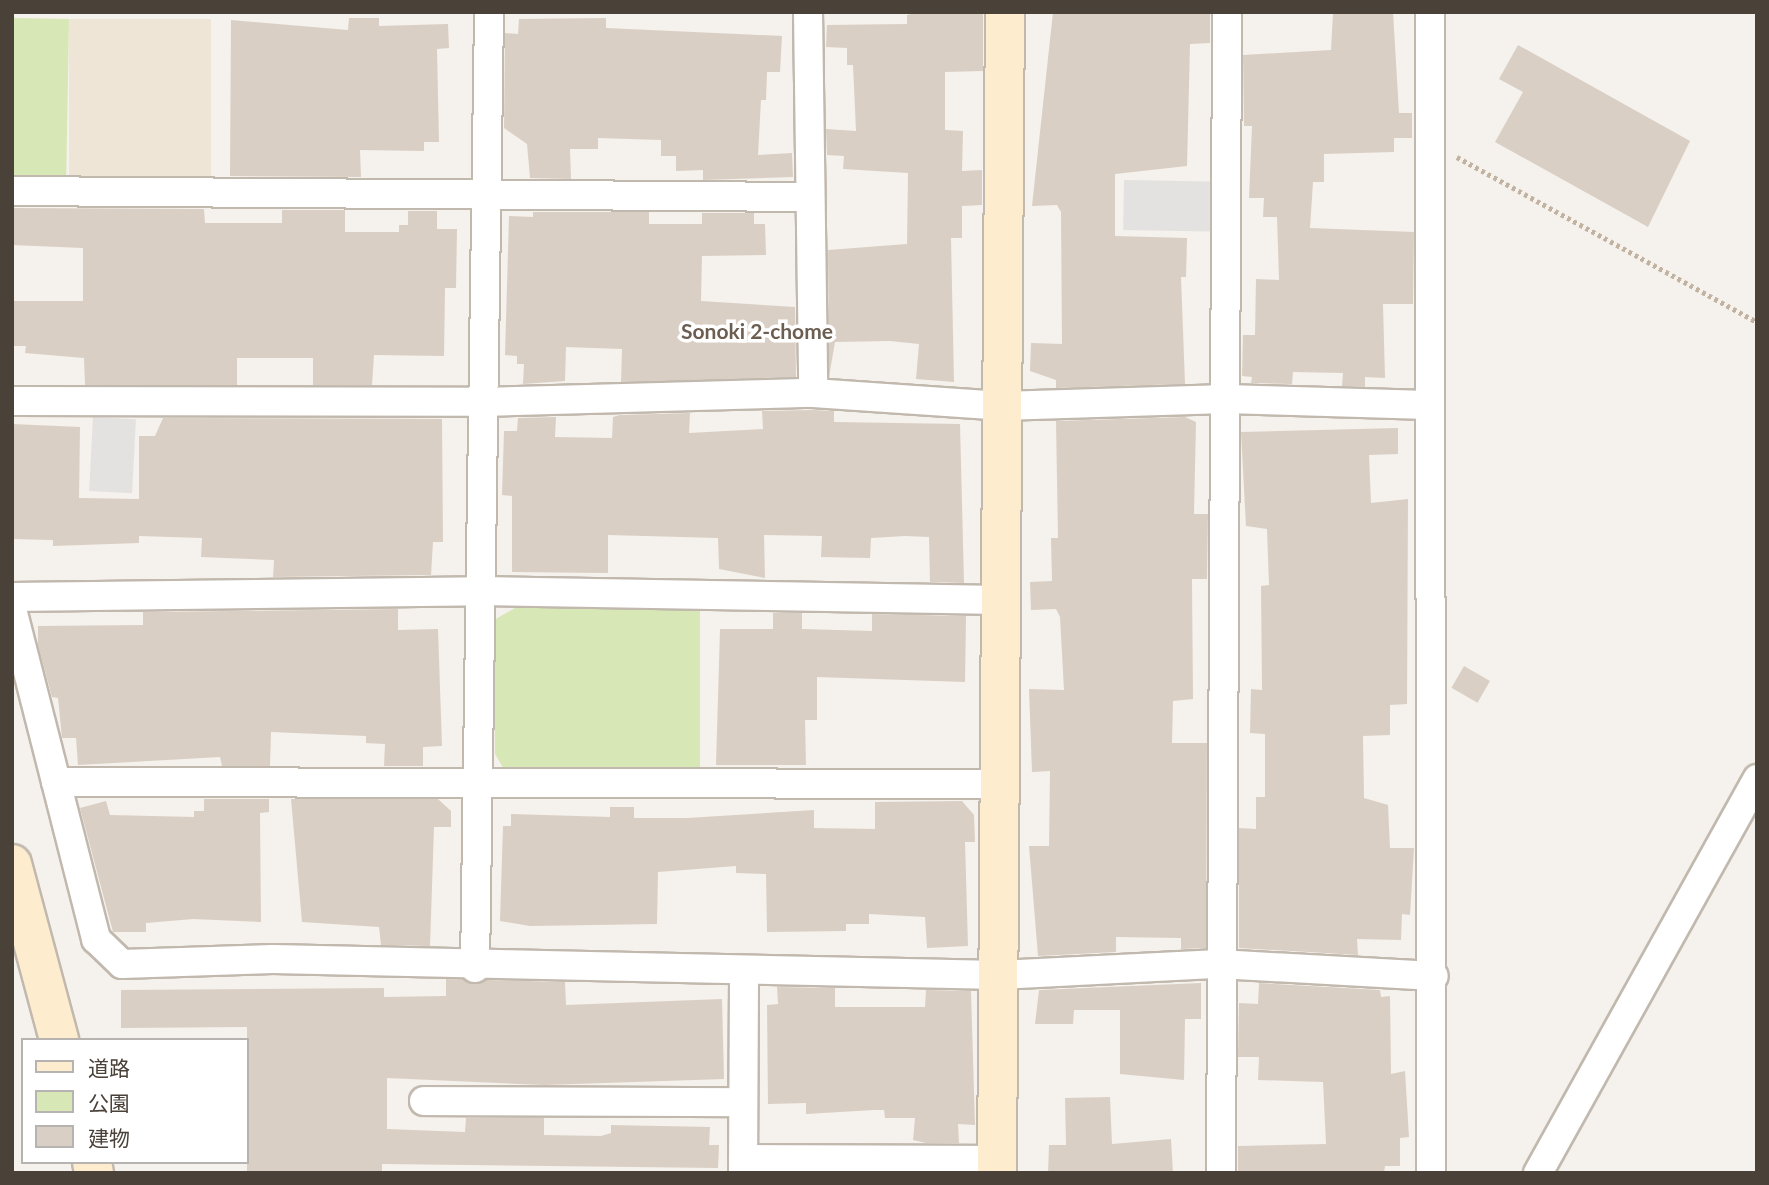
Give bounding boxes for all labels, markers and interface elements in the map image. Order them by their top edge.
district label: Sonoki 2-chome [681,318,833,344]
legend [21,1038,248,1164]
text: 道路 [88,1055,130,1080]
text: 公園 [88,1090,130,1115]
text: 建物 [88,1125,130,1150]

